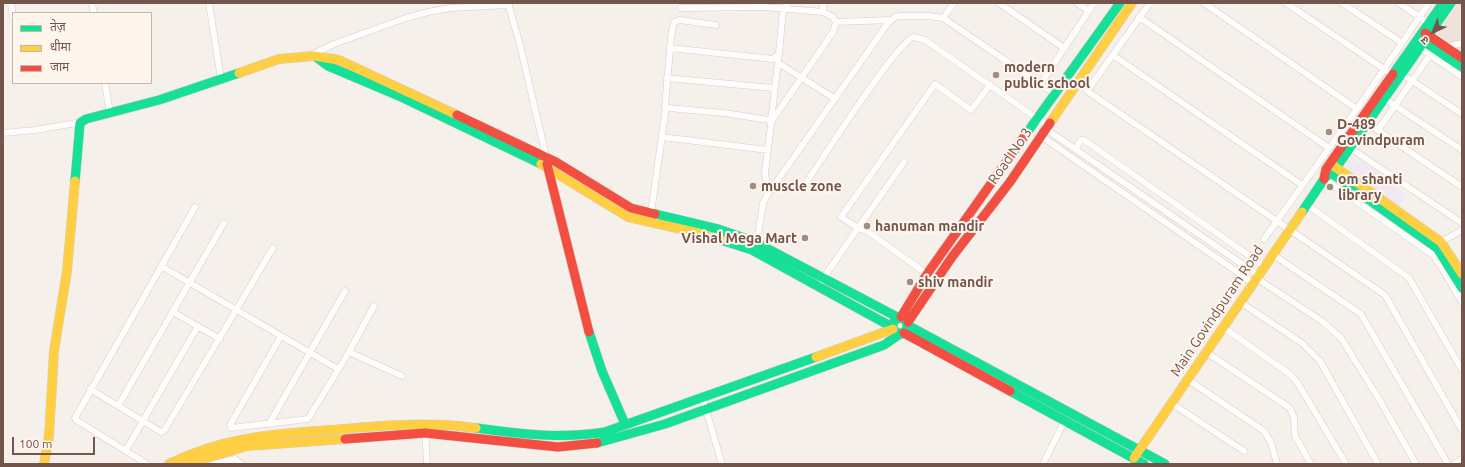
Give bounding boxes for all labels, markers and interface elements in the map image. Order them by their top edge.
legend [12,12,152,84]
north arrow [1413,12,1453,52]
text: तेज़ [50,20,66,33]
text: उ [1418,34,1431,47]
text: धीमा [50,40,71,53]
place label: modern public school [1004,59,1090,92]
text: जाम [50,60,69,73]
marker: modern public school [991,70,1001,80]
place label: D-489 Govindpuram [1337,116,1425,148]
street label: Road No 3 [985,125,1035,187]
marker: D-489 Govindpuram [1324,127,1334,137]
place label: om shanti library [1338,171,1402,204]
place label: muscle zone [761,178,842,194]
marker: muscle zone [748,181,758,191]
marker: om shanti library [1325,182,1335,192]
place label: hanuman mandir [875,218,984,234]
marker: hanuman mandir [862,221,872,231]
place label: Vishal Mega Mart [681,230,797,246]
marker: Vishal Mega Mart [800,233,810,243]
street label: Main Govindpuram Road [1167,242,1267,380]
place label: shiv mandir [918,274,993,290]
marker: shiv mandir [905,277,915,287]
scale bar [14,429,97,455]
text: 100 m [19,437,52,450]

